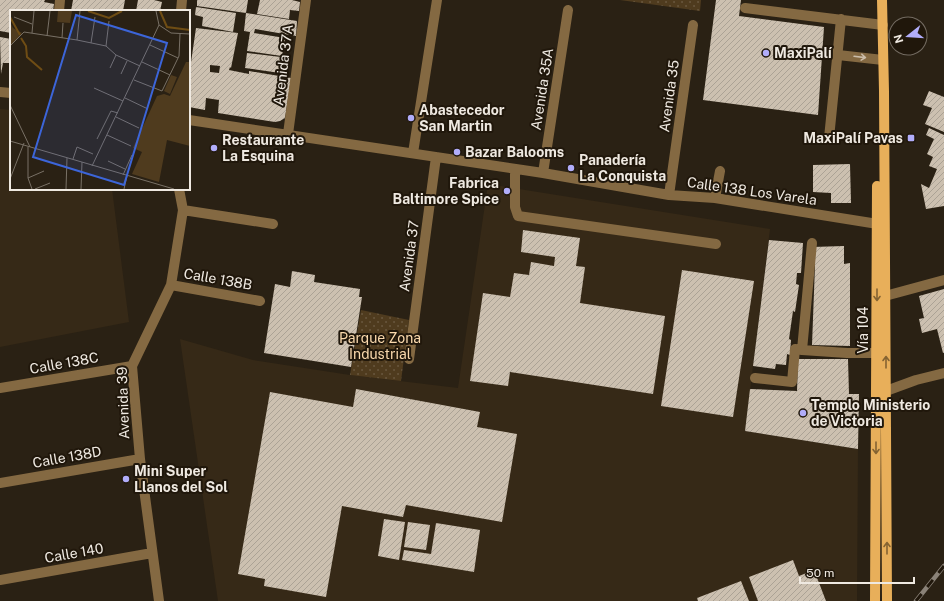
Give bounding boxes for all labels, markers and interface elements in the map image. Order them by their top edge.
inset map [10,10,190,190]
north arrow [888,16,928,56]
street label: Avenida 37A [270,23,296,107]
text: N [891,33,905,45]
place label: MaxiPalí [774,45,833,61]
street label: Avenida 35A [528,47,556,131]
marker: MaxiPalí [761,48,771,58]
one-way arrow [853,54,866,61]
street label: Avenida 35 [656,59,682,133]
place label: Abastecedor San Martin [419,102,505,134]
marker: Abastecedor San Martin [406,113,416,123]
place label: MaxiPalí Pavas [803,130,903,146]
place label: Restaurante La Esquina [222,132,304,164]
marker: MaxiPalí Pavas [906,133,916,143]
marker: Restaurante La Esquina [209,143,219,153]
place label: Bazar Balooms [465,144,564,160]
marker: Bazar Balooms [452,147,462,157]
place label: Panadería La Conquista [579,152,666,184]
marker: Panadería La Conquista [566,163,576,173]
street label: Calle 138 Los Varela [686,174,818,208]
place label: Fabrica Baltimore Spice [393,175,499,207]
marker: Fabrica Baltimore Spice [502,186,512,196]
street label: Avenida 37 [396,219,422,293]
street label: Calle 138B [182,265,254,293]
one-way arrow [873,288,881,301]
street label: Vía 104 [855,306,871,353]
park label: Parque Zona Industrial [339,330,421,362]
street label: Calle 138C [28,349,100,377]
one-way arrow [882,356,889,369]
street label: Avenida 39 [114,366,132,439]
place label: Templo Ministerio de Victoria [811,397,930,429]
marker: Templo Ministerio de Victoria [798,408,808,418]
one-way arrow [872,441,880,454]
street label: Calle 138D [31,443,103,471]
place label: Mini Super Llanos del Sol [134,463,228,495]
marker: Mini Super Llanos del Sol [121,474,131,484]
street label: Calle 140 [43,540,105,566]
one-way arrow [883,542,891,555]
scale bar [800,559,914,585]
text: 50 m [806,566,834,580]

